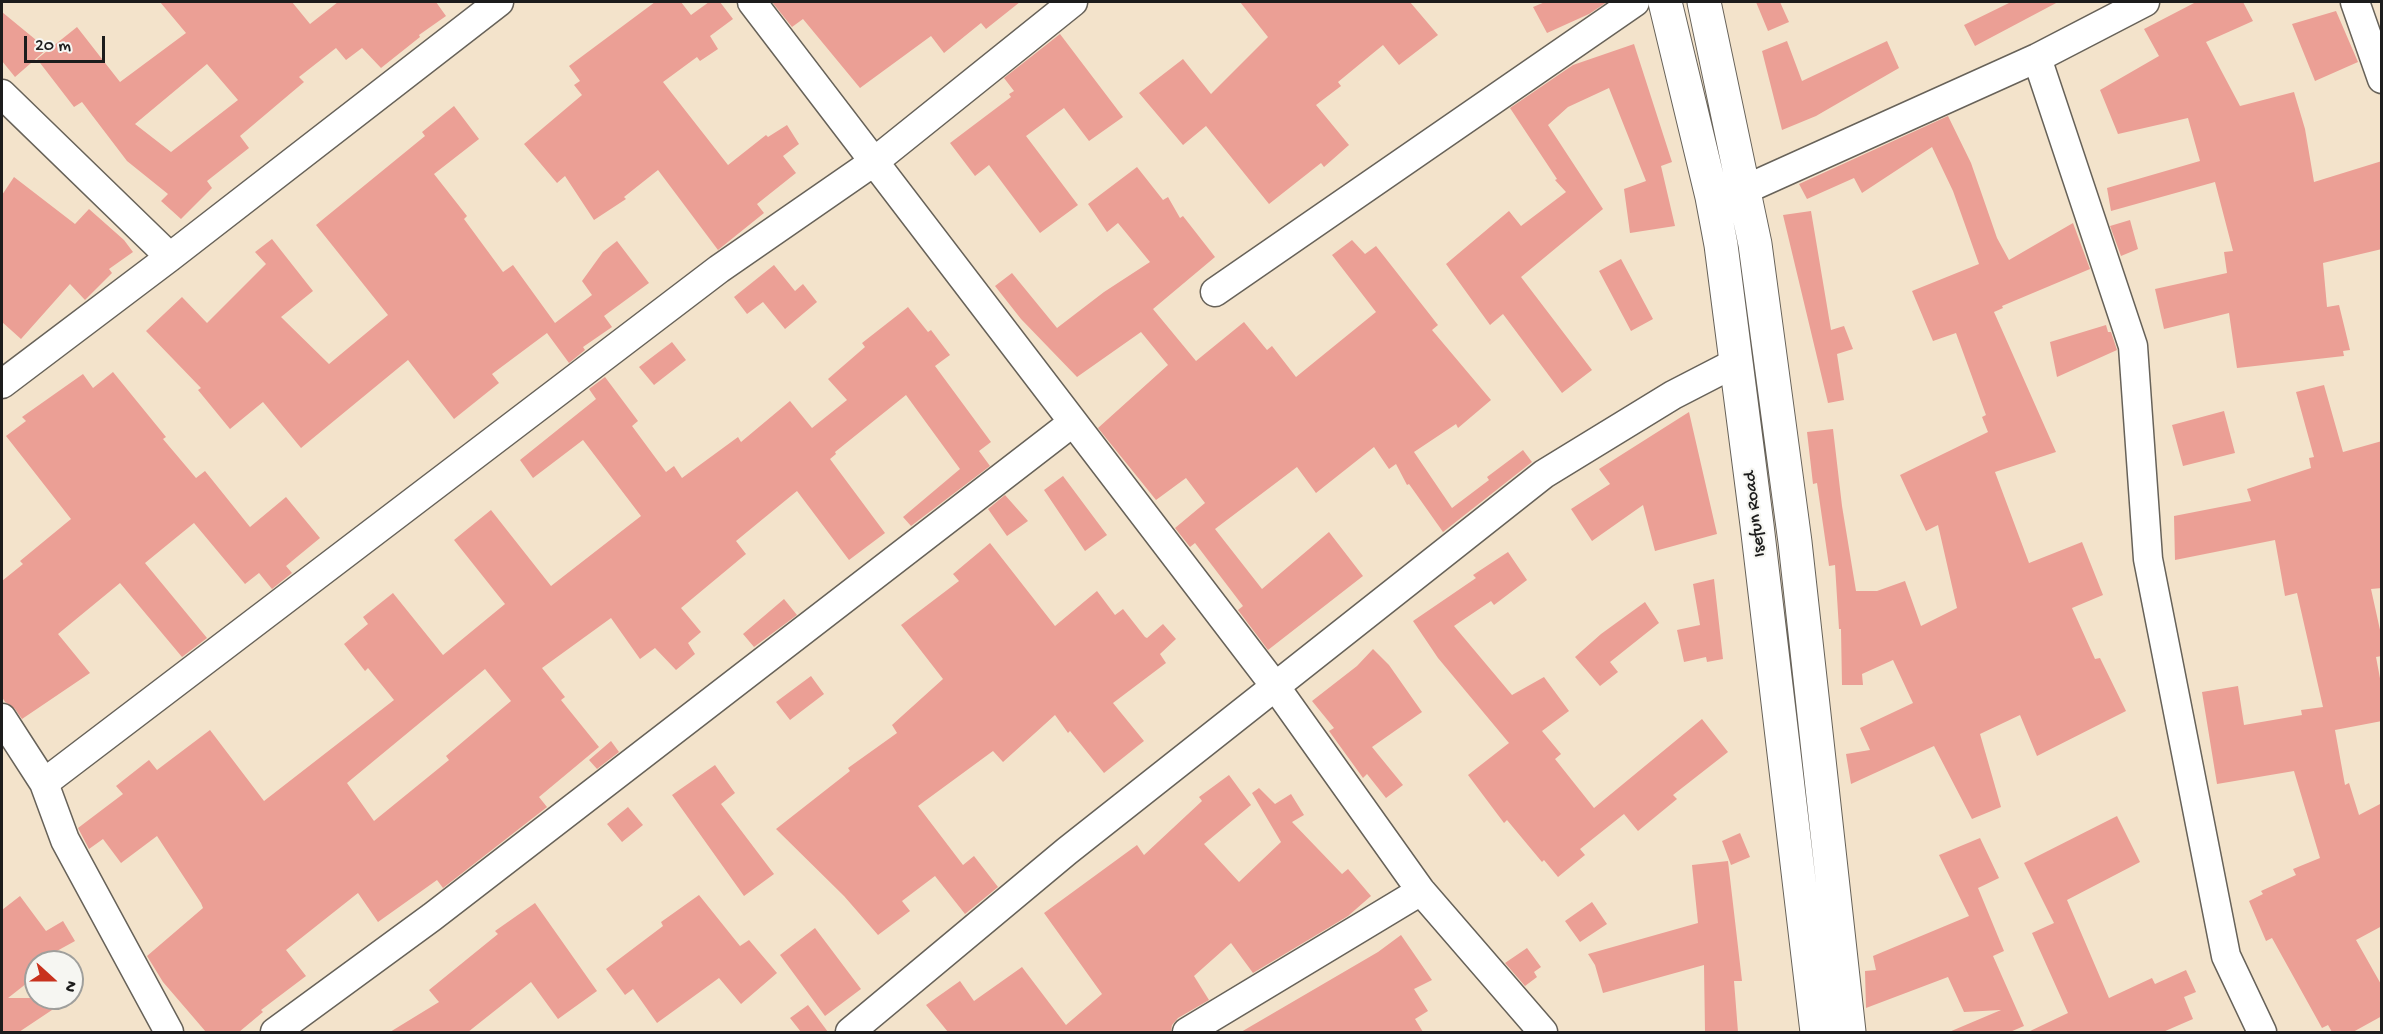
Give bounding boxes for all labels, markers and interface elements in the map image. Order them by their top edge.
scale bar [27,24,108,62]
text: 20 m [35,36,71,57]
street label: Isefun Road [1740,470,1772,558]
north arrow [24,950,84,1010]
text: N [59,978,80,994]

